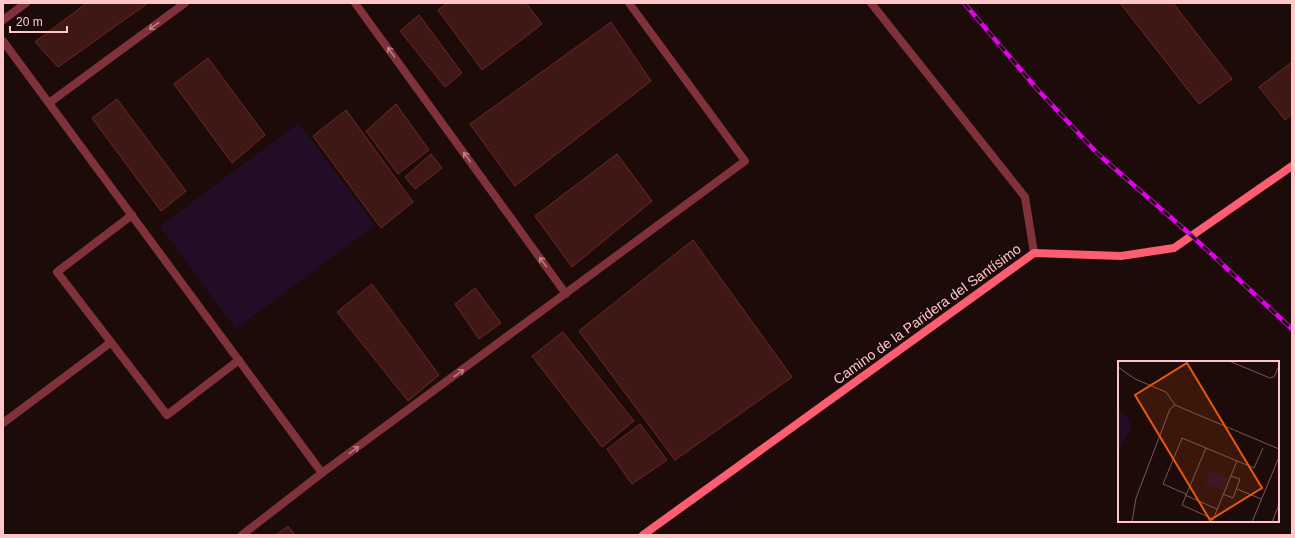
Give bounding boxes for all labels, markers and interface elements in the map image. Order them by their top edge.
scale bar [10,8,67,34]
text: 20 m [16,15,43,29]
one-way arrow [149,22,160,30]
one-way arrow [387,47,395,58]
one-way arrow [463,152,471,163]
street label: Camino de la Paridera del Santísimo [830,240,1024,387]
one-way arrow [539,257,548,268]
inset map [1118,361,1279,522]
one-way arrow [453,369,464,377]
one-way arrow [348,446,359,454]

